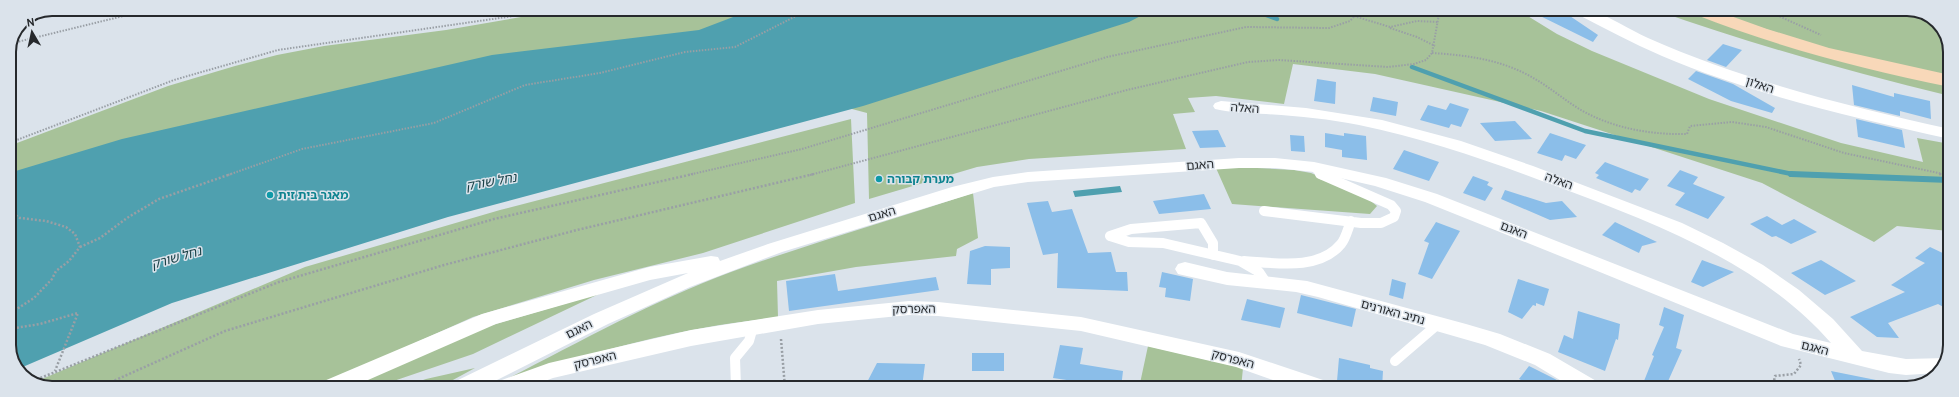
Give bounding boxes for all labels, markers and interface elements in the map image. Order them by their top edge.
north arrow [12,12,52,52]
text: N [26,16,36,31]
street label: האלון [1743,74,1776,98]
street label: האלה [1230,100,1260,118]
street label: האגם [1186,157,1215,175]
street label: האלה [1542,169,1575,194]
water label: נחל שורק [465,170,519,195]
place label: מערת קבורה [887,172,955,188]
marker: מערת קבורה [874,174,884,184]
place label: מאגר בית זית [278,188,349,204]
marker: מאגר בית זית [265,190,275,200]
street label: האגם [867,203,898,227]
street label: האגם [1498,218,1529,243]
water label: נחל שורק [150,244,205,274]
street label: נתיב האורנים [1359,297,1427,329]
street label: האפרסק [892,302,936,318]
street label: האגם [563,317,595,343]
street label: האגם [1799,338,1830,360]
street label: האפרסק [1210,347,1256,373]
street label: האפרסק [572,348,618,374]

